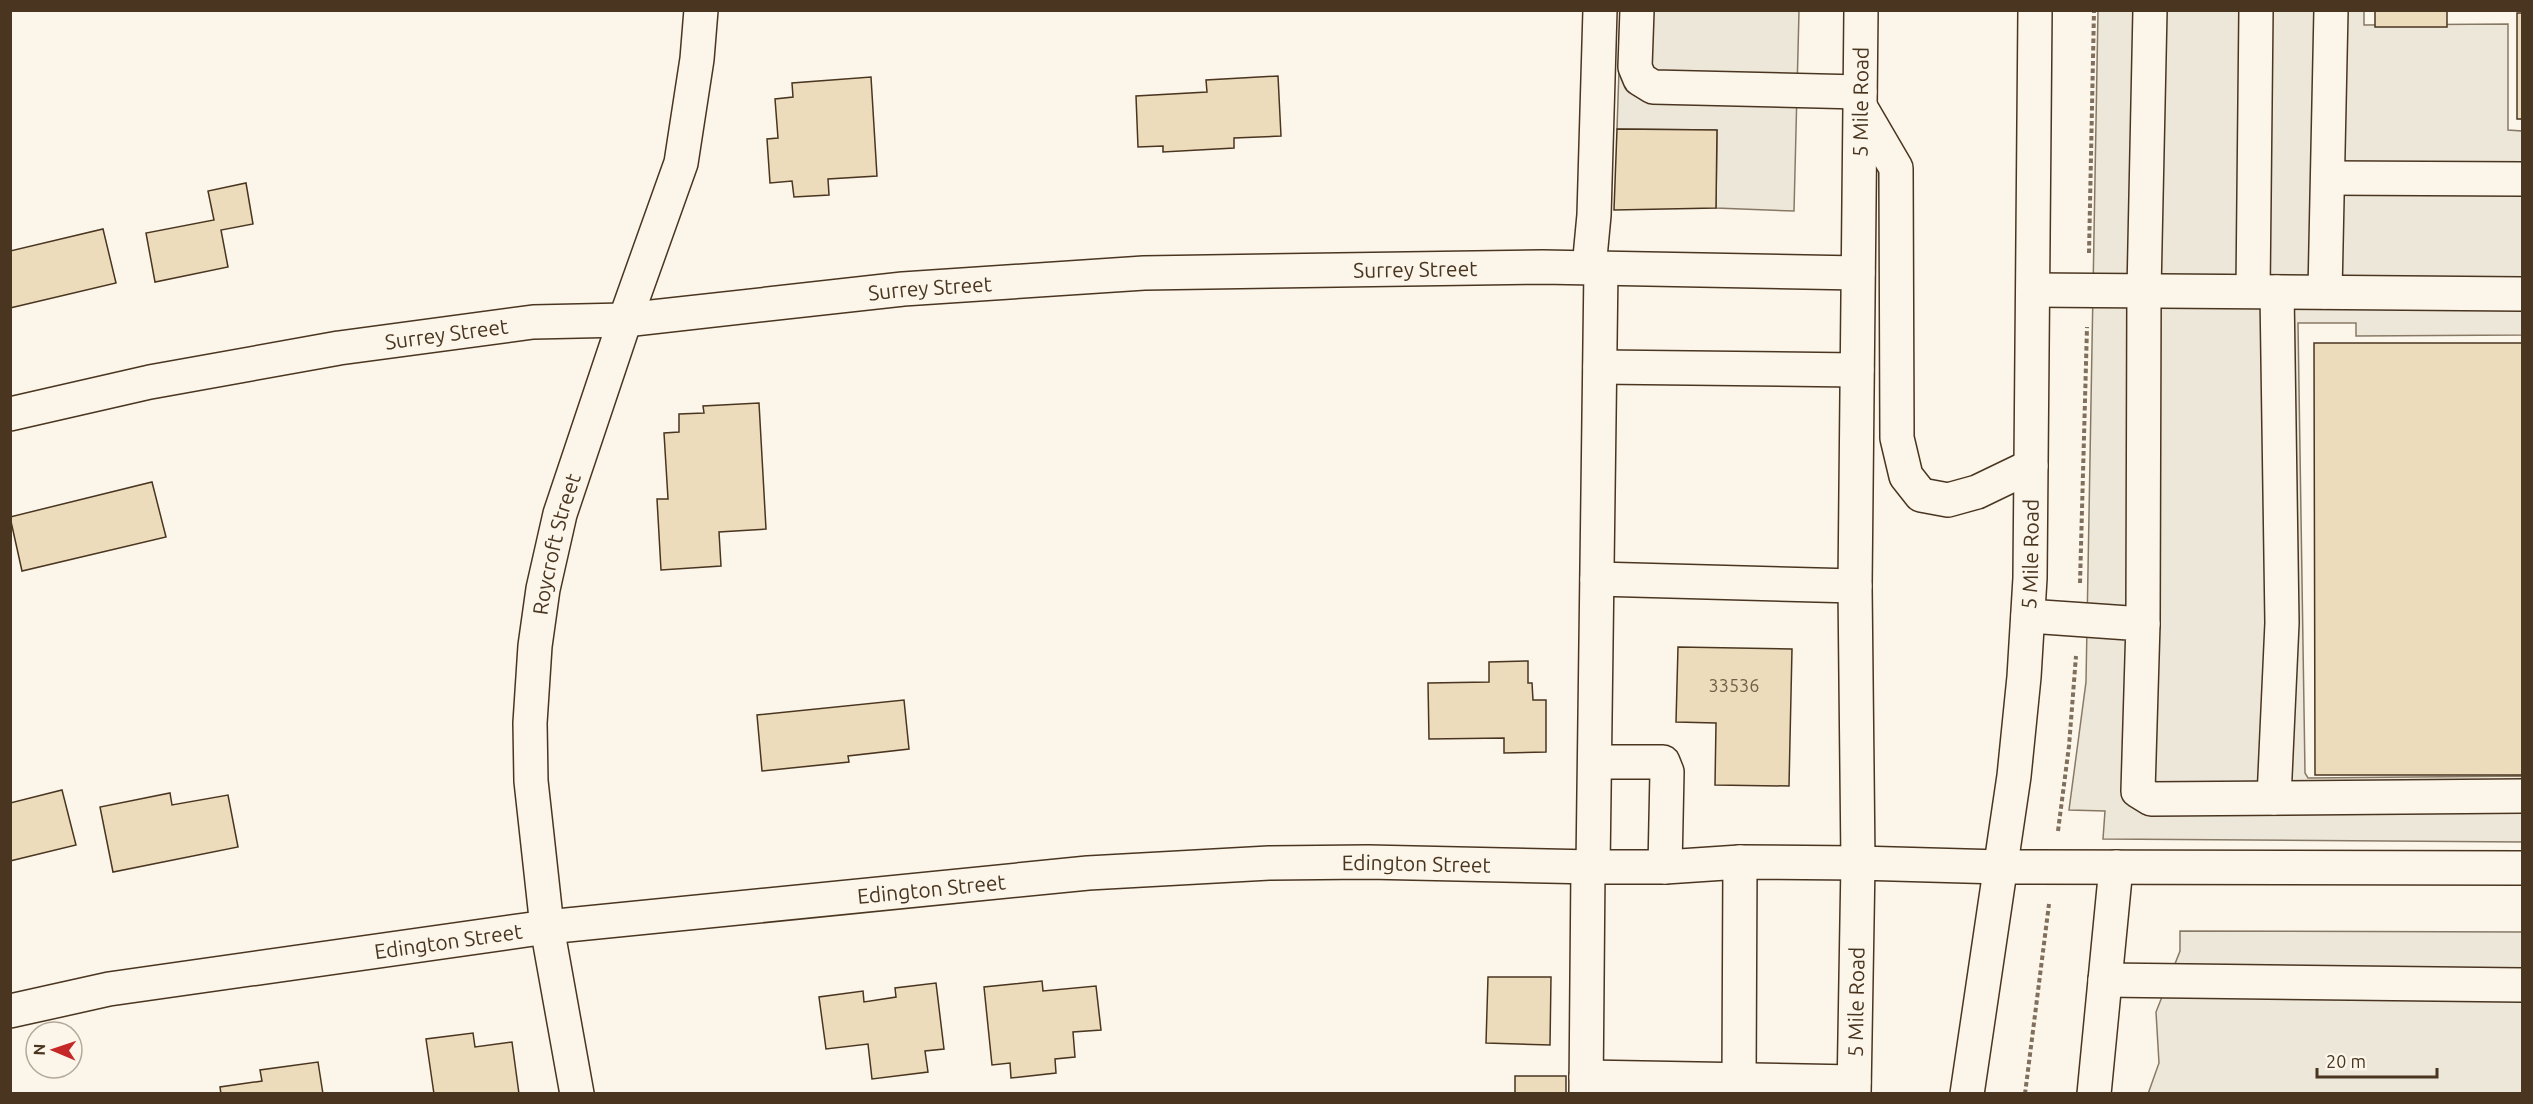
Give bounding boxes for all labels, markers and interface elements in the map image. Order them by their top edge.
street label: 5 Mile Road [1847,47,1873,157]
street label: Surrey Street [1353,256,1478,282]
street label: Surrey Street [867,271,993,305]
street label: Surrey Street [383,313,510,354]
street label: Roycroft Street [528,470,585,616]
street label: 5 Mile Road [2016,499,2043,610]
house number: 33536 [1709,675,1759,695]
street label: Edington Street [1342,850,1491,877]
street label: Edington Street [856,869,1007,908]
street label: Edington Street [373,919,524,963]
street label: 5 Mile Road [1843,947,1869,1057]
north arrow [24,1020,84,1080]
scale bar [2317,1041,2437,1079]
text: N [30,1043,48,1056]
text: 20 m [2326,1051,2366,1071]

